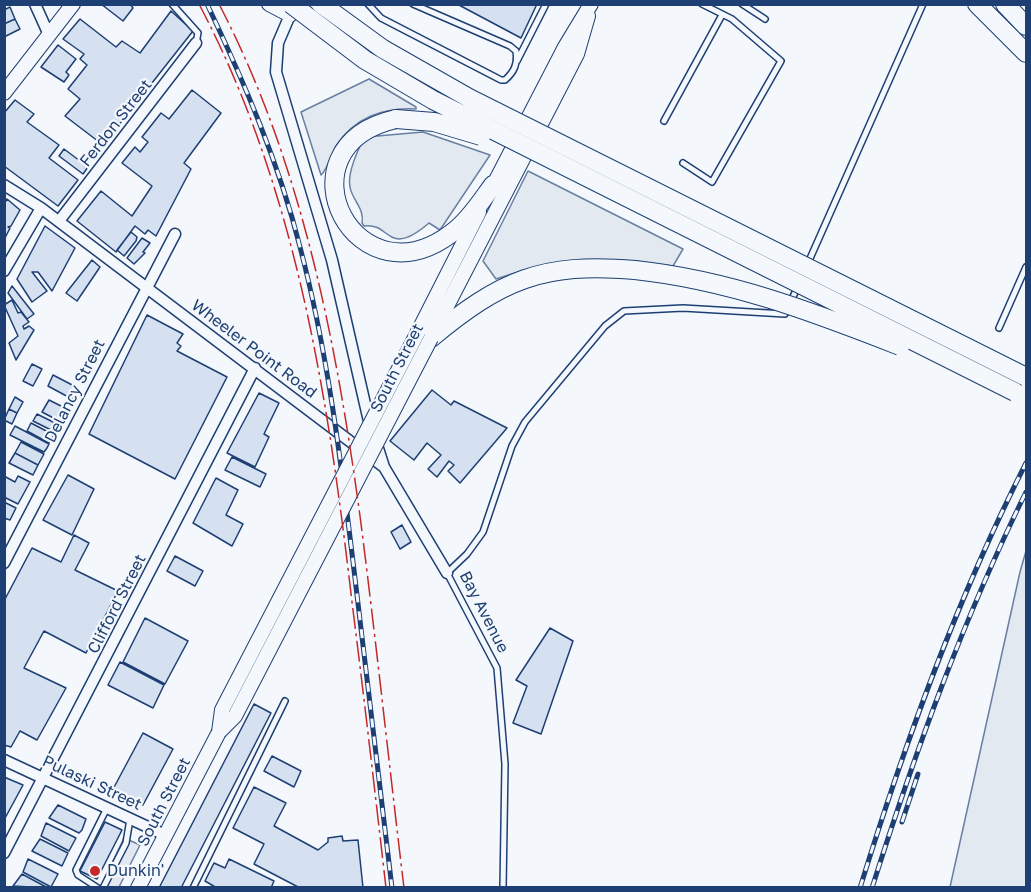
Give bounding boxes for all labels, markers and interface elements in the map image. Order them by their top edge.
street label: Ferdon Street [76,76,156,170]
street label: Wheeler Point Road [188,296,320,402]
street label: South Street [366,320,428,416]
street label: Delancy Street [41,336,109,446]
street label: Clifford Street [84,551,150,657]
street label: Bay Avenue [455,568,513,656]
street label: Pulaski Street [39,752,145,814]
street label: South Street [133,754,195,850]
place label: Dunkin' [107,861,164,881]
marker: Dunkin' [88,864,102,878]

